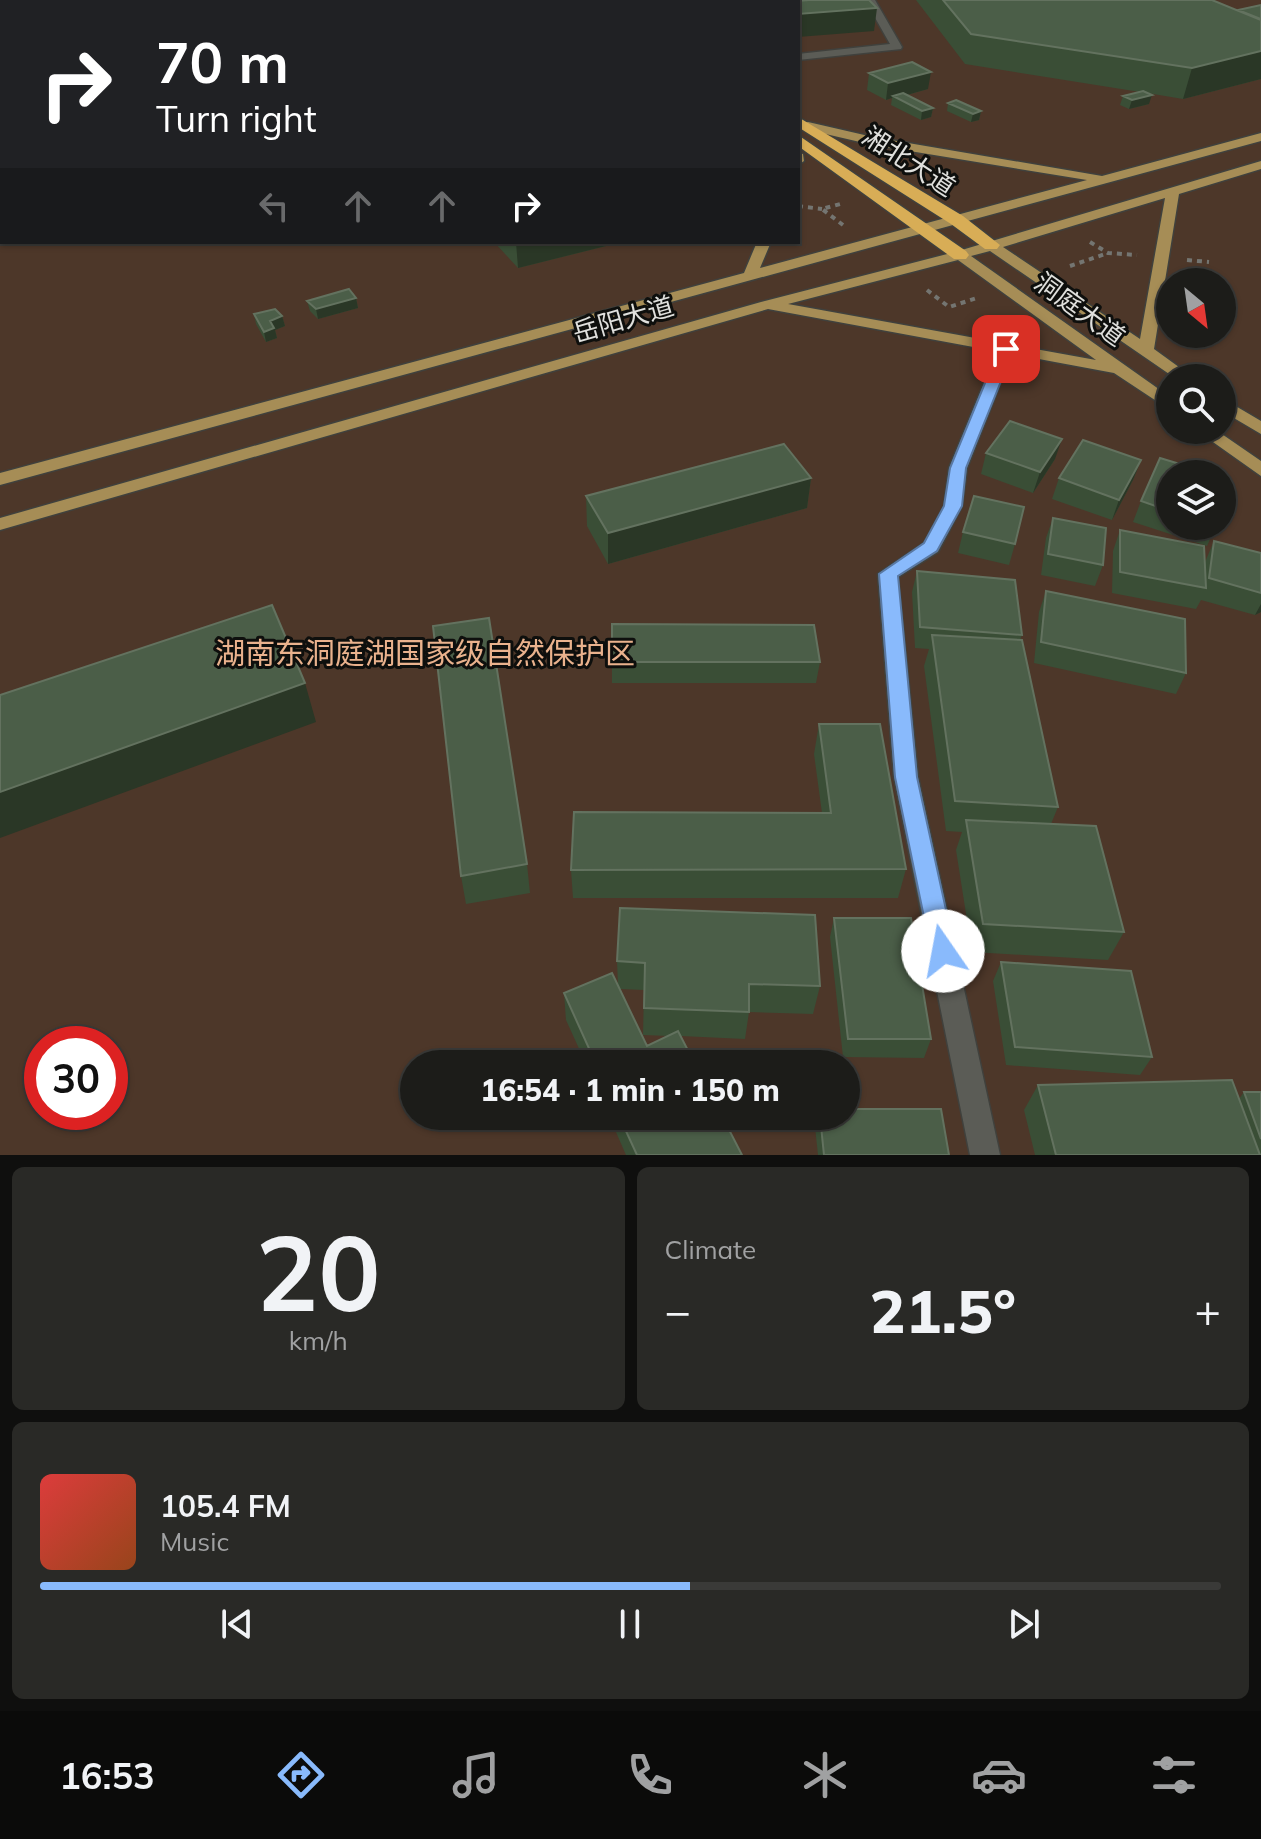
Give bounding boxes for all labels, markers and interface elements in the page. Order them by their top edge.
text: 70 m [156,27,289,97]
icon: right [24,32,128,136]
text: Turn right [156,96,317,141]
street label: 湘北大道 [856,119,962,203]
icon: left [252,184,296,228]
icon: ahead [336,184,380,228]
icon: ahead [420,184,464,228]
icon: right [504,184,548,228]
street label: 洞庭大道 [1028,265,1132,353]
north arrow [1156,268,1236,348]
map controls [1156,268,1236,540]
street label: 岳阳大道 [568,289,678,349]
pin [972,315,1040,383]
icon: arrive [984,327,1028,371]
button: search [1156,364,1236,444]
button: layers [1156,460,1236,540]
park label: 湖南东洞庭湖国家级自然保护区 [215,634,635,672]
position arrow [901,909,985,993]
speed limit sign: 30 [24,1026,128,1130]
text: 16:54 · 1 min · 150 m [480,1071,780,1109]
text: 20 [256,1206,381,1337]
text: Climate [665,1233,756,1266]
text: 21.5° [869,1273,1016,1348]
text: − [665,1283,691,1338]
text: + [1195,1283,1221,1338]
text: km/h [289,1324,348,1357]
text: 105.4 FM [160,1487,291,1525]
text: Music [160,1525,229,1558]
icon: previous [215,1602,259,1646]
icon: pause [608,1602,652,1646]
icon: next [1002,1602,1046,1646]
icon: directions [273,1747,329,1803]
icon: music [448,1747,504,1803]
icon: phone [622,1747,678,1803]
icon: climate [797,1747,853,1803]
icon: car [971,1747,1027,1803]
icon: filters [1146,1747,1202,1803]
text: 16:53 [59,1753,155,1798]

